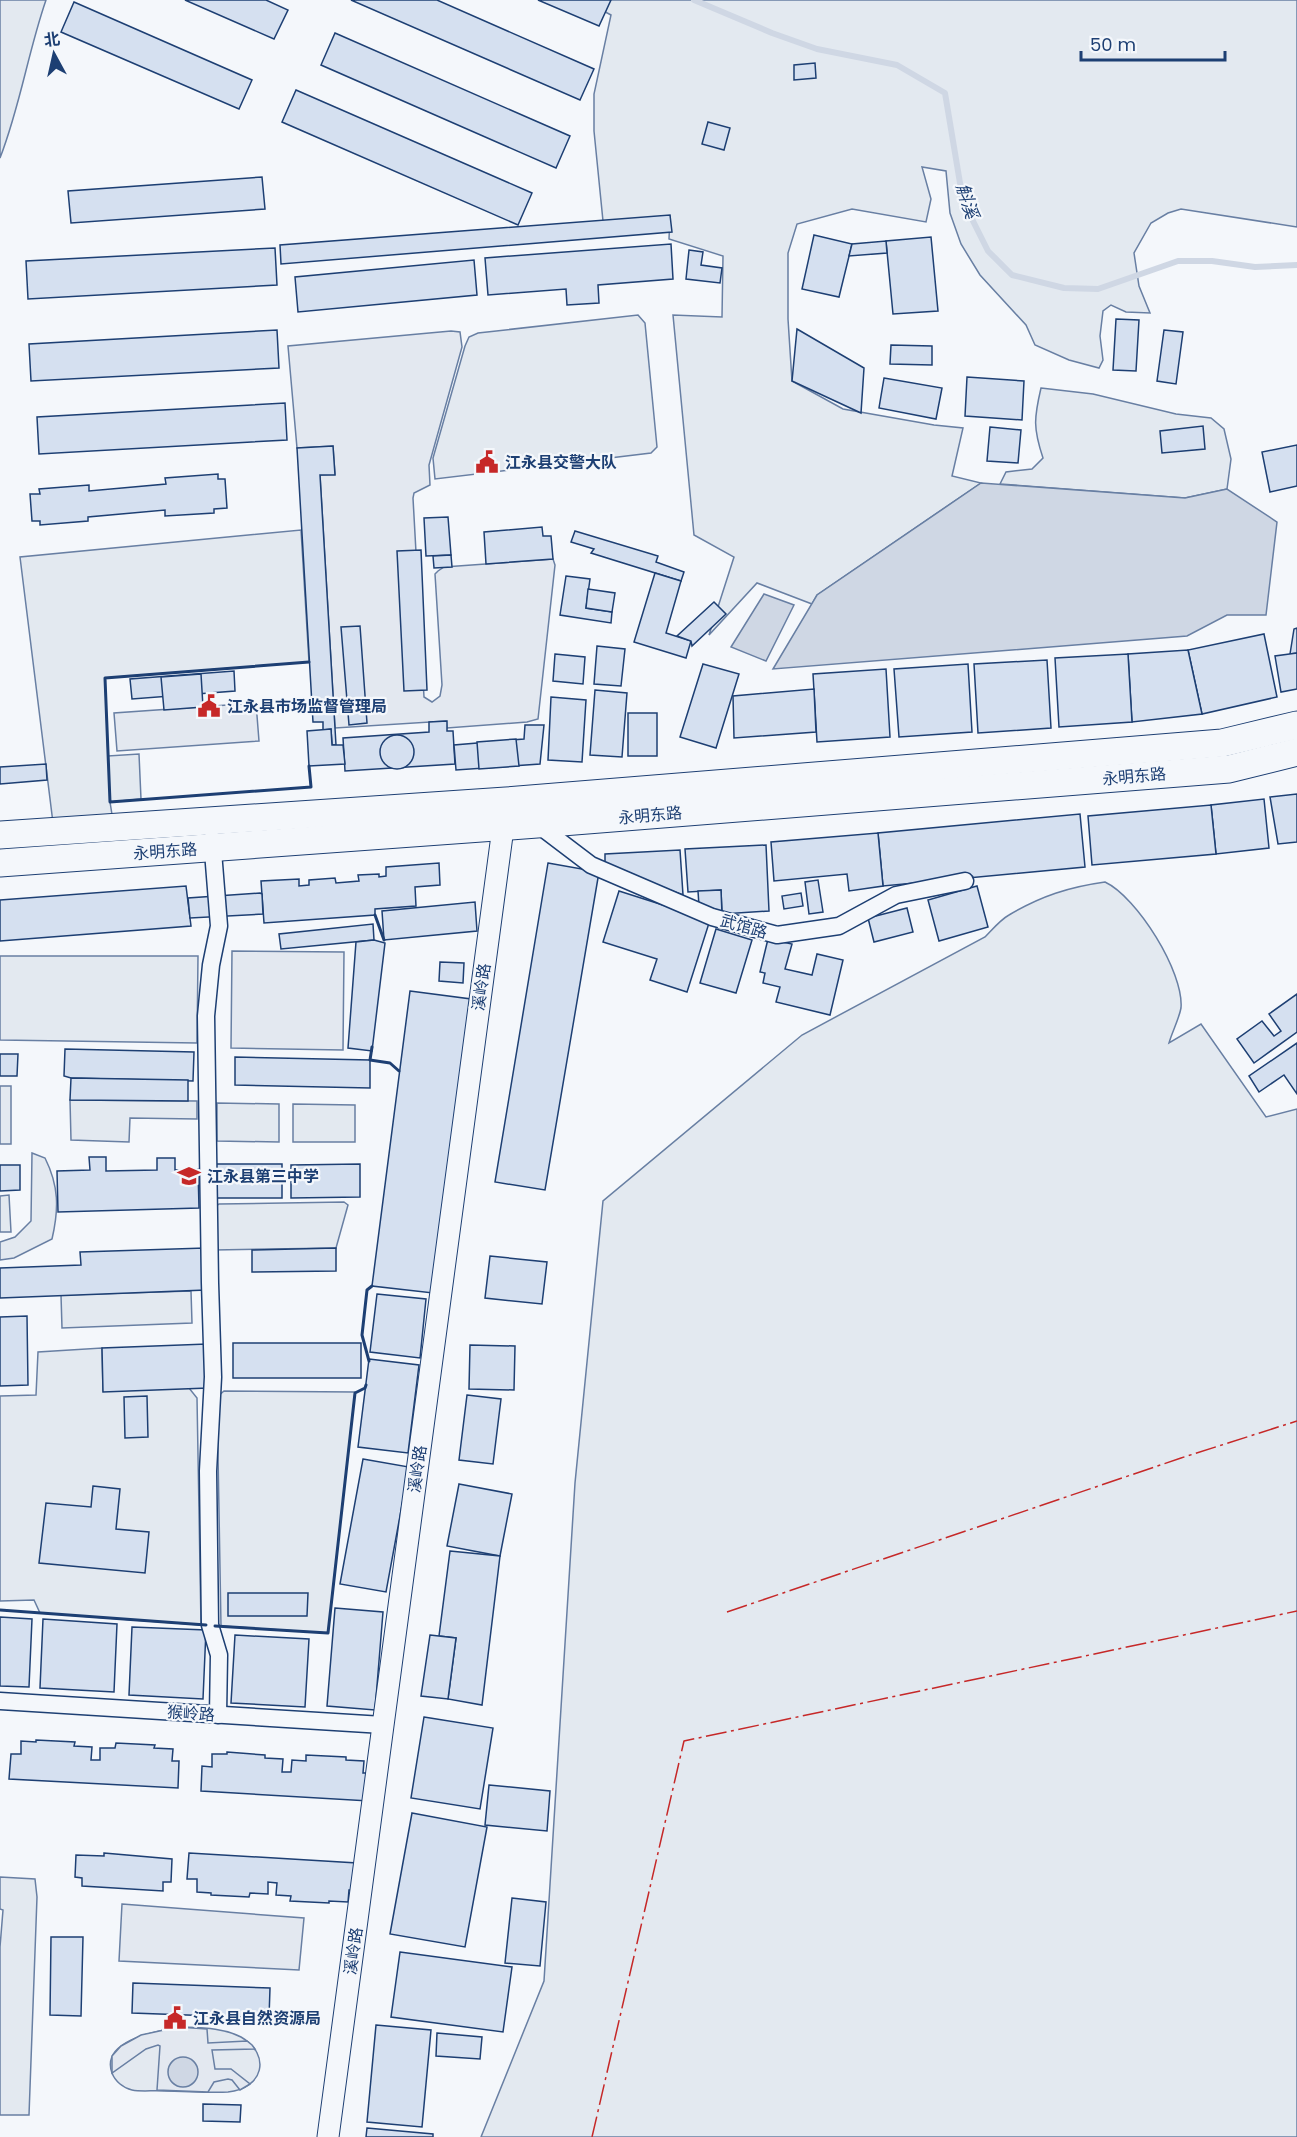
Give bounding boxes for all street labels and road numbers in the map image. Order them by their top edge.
street label: 永明东路 [1101,762,1167,791]
street label: 永明东路 [617,801,683,830]
street label: 永明东路 [132,838,198,865]
street label: 武馆路 [718,909,770,944]
street label: 溪岭路 [467,962,496,1012]
street label: 溪岭路 [403,1444,432,1494]
street label: 猴岭路 [166,1700,216,1727]
street label: 溪岭路 [339,1926,368,1976]

